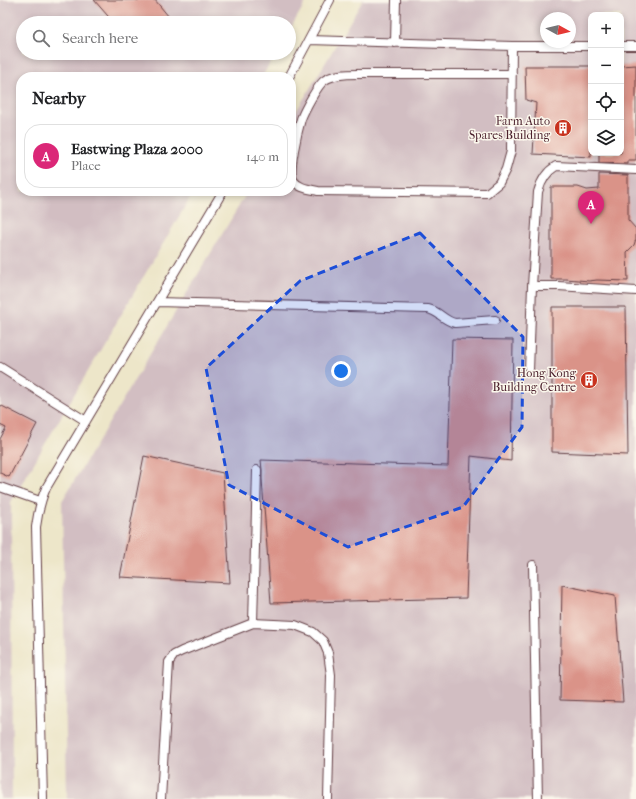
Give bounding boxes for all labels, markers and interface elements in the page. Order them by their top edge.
north arrow [540,12,576,48]
map controls [588,12,624,156]
button: + [588,12,624,48]
search box [16,16,296,60]
icon: search [30,27,52,49]
text: Search here [62,29,138,47]
button: − [588,48,624,84]
button: locate [588,84,624,120]
text: Nearby [32,88,86,108]
place label: Farm Auto Spares Building [469,114,551,142]
building icon: Farm Auto Spares Building [553,118,573,138]
button: layers [588,120,624,156]
text: Eastwing Plaza 2000 [71,140,203,158]
text: A [42,149,50,164]
text: 140 m [246,149,279,164]
text: Place [71,158,101,173]
pin: A [578,191,604,224]
your location [331,361,351,381]
place label: Hong Kong Building Centre [492,366,577,394]
building icon: Hong Kong Building Centre [579,370,599,390]

